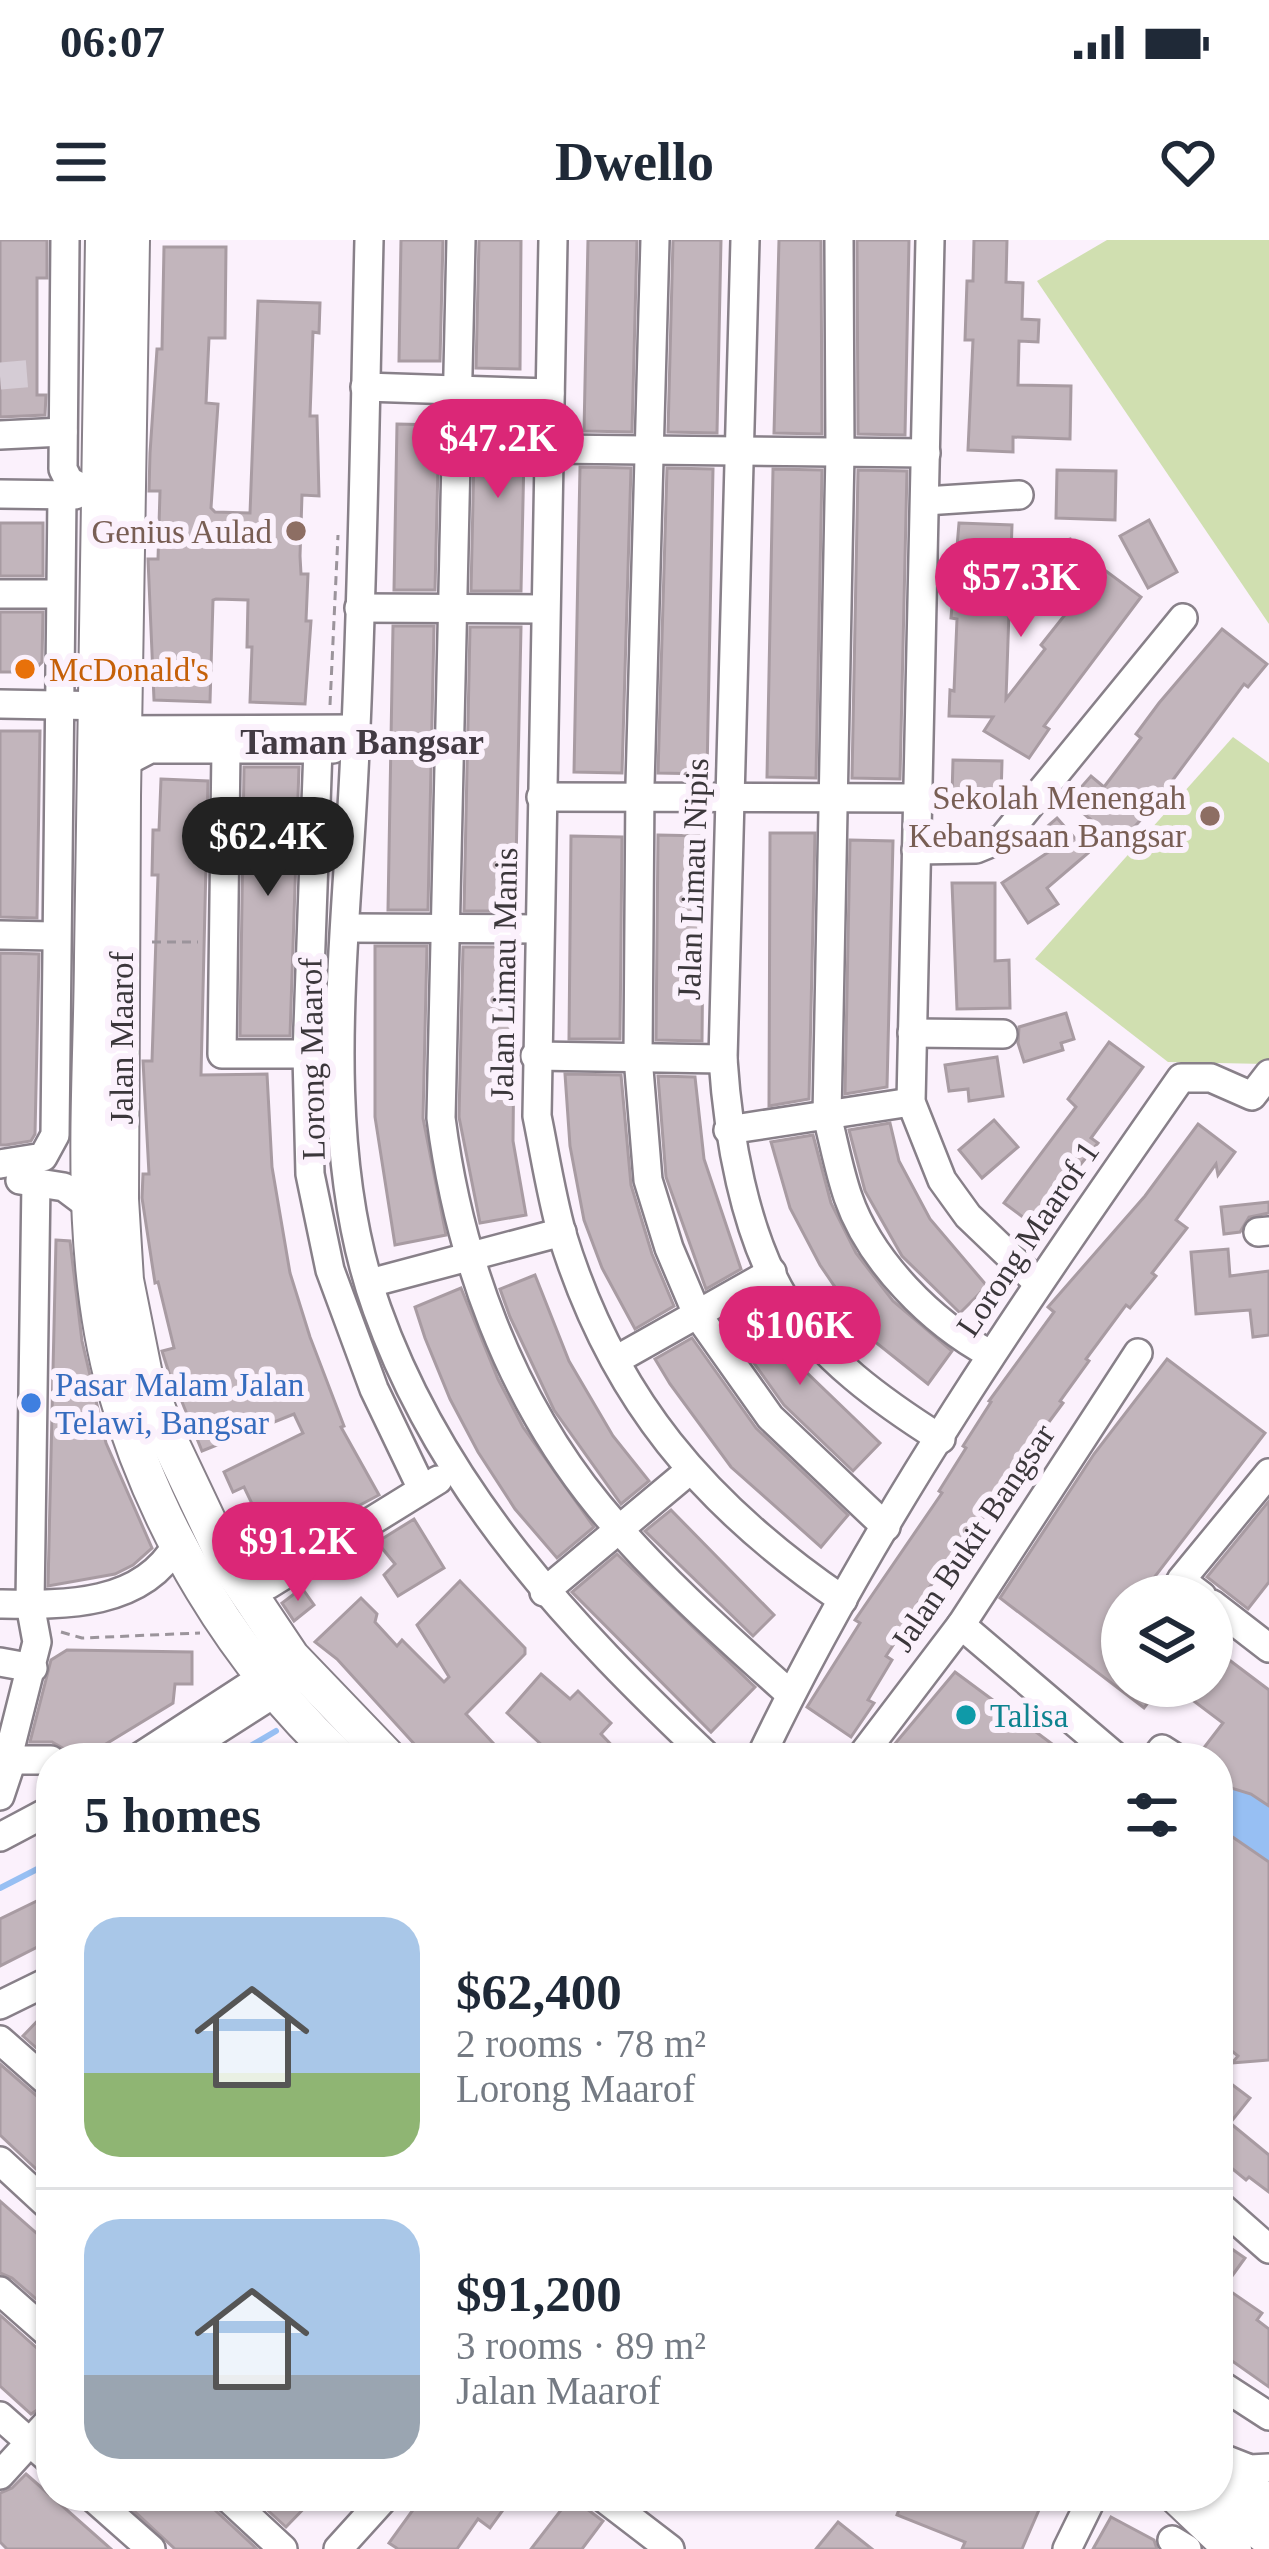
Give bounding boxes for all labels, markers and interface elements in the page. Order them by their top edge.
text: 06:07 [60,17,165,67]
icon: menu [48,129,114,195]
icon: heart [1155,129,1221,195]
text: Dwello [555,132,714,192]
pin: $47.2K [400,399,596,501]
text: $47.2K [439,416,557,459]
place label: Genius Aulad [91,514,272,550]
marker: Genius Aulad [283,518,309,544]
pin: $57.3K [923,538,1119,640]
text: $57.3K [962,555,1080,598]
place label: McDonald's [49,652,209,688]
marker: McDonald's [12,656,38,682]
district label: Taman Bangsar [240,722,484,762]
street label: Jalan Limau Nipis [671,757,715,1001]
place label: Sekolah Menengah Kebangsaan Bangsar [908,780,1186,854]
pin: $62.4K [170,797,366,899]
marker: Sekolah Menengah Kebangsaan Bangsar [1197,803,1223,829]
text: $62.4K [209,814,327,857]
street label: Jalan Limau Manis [484,847,524,1101]
street label: Jalan Maarof [104,951,140,1125]
street label: Lorong Maarof [292,957,332,1161]
street label: Lorong Maarof 1 [949,1134,1106,1343]
pin: $106K [716,1286,884,1388]
text: $106K [746,1303,854,1346]
place label: Pasar Malam Jalan Telawi, Bangsar [55,1367,304,1441]
marker: Pasar Malam Jalan Telawi, Bangsar [18,1390,44,1416]
street label: Jalan Bukit Bangsar [884,1417,1062,1658]
pin: $91.2K [200,1502,396,1604]
text: $91.2K [239,1519,357,1562]
map controls [1101,1575,1233,1707]
button: layers [1101,1575,1233,1707]
place label: Talisa [990,1698,1069,1734]
marker: Talisa [953,1702,979,1728]
icon: filters [1119,1782,1185,1848]
text: 5 homes [84,1787,261,1843]
text: $62,400 [456,1964,622,2020]
icon: home [180,1965,324,2109]
text: 2 rooms · 78 m² [456,2022,706,2065]
text: Lorong Maarof [456,2067,695,2110]
text: $91,200 [456,2266,622,2322]
icon: home [180,2267,324,2411]
text: 3 rooms · 89 m² [456,2324,706,2367]
text: Jalan Maarof [456,2369,661,2412]

